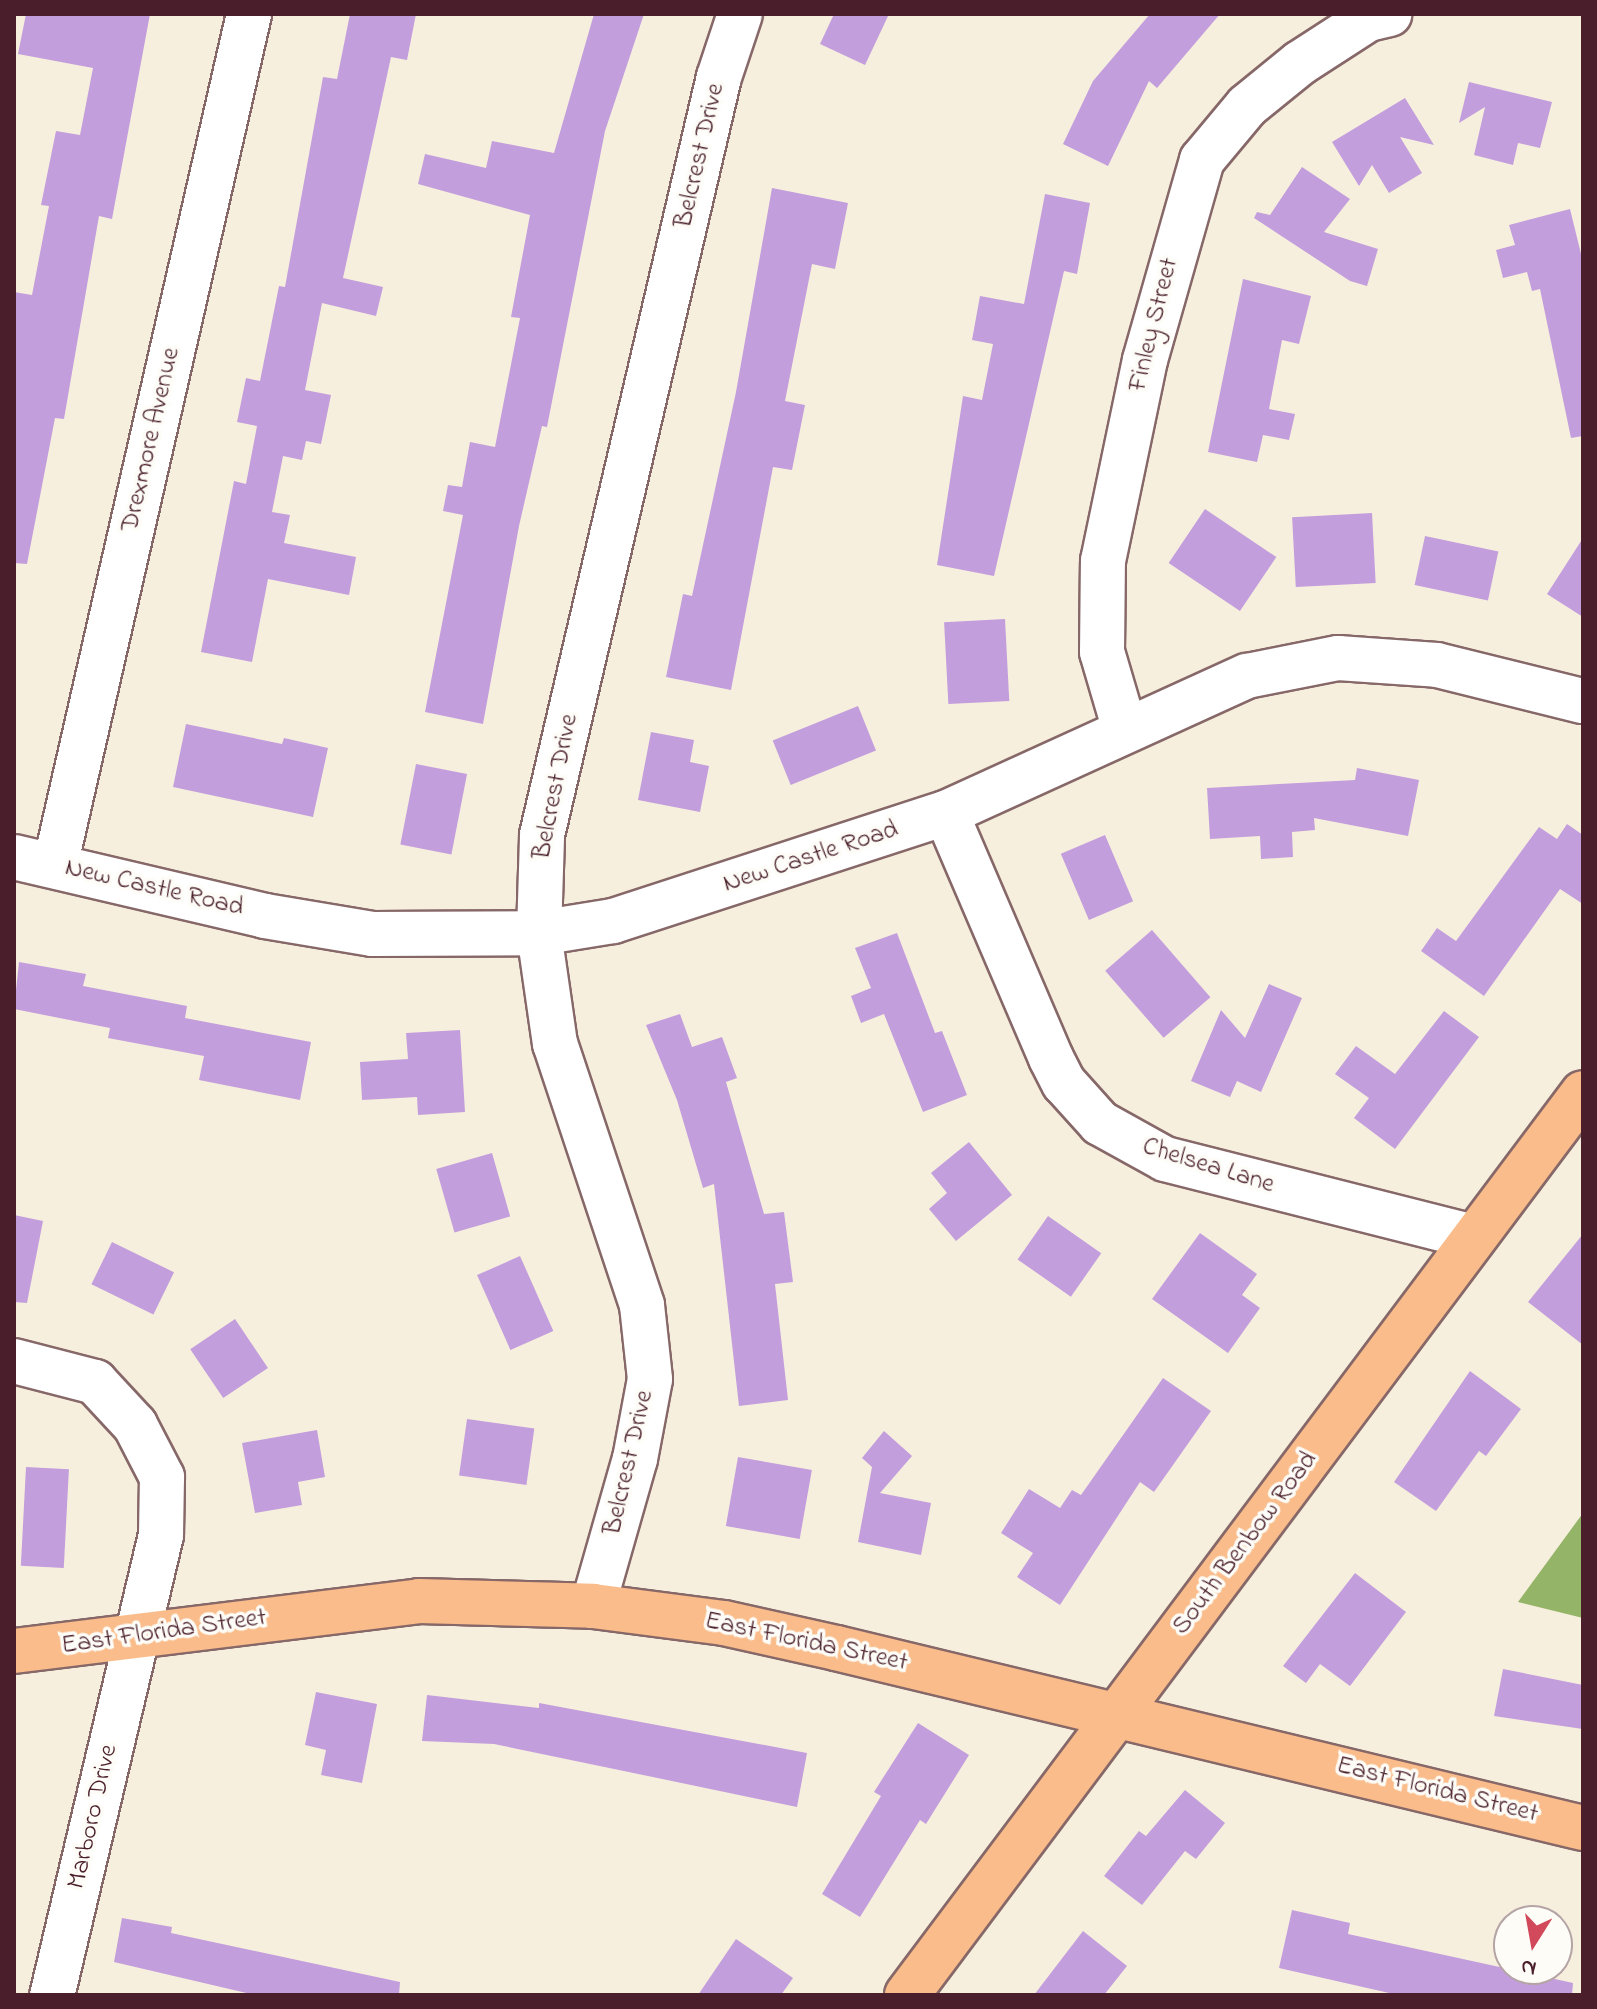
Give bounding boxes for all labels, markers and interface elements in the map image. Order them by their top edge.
street label: Belcrest Drive [669,81,733,231]
street label: Finley Street [1123,255,1187,395]
street label: Drexmore Avenue [116,345,188,535]
street label: Belcrest Drive [528,712,586,862]
street label: New Castle Road [720,815,902,901]
street label: New Castle Road [62,853,246,925]
street label: Chelsea Lane [1138,1132,1278,1202]
street label: Belcrest Drive [598,1388,662,1538]
street label: South Benbow Road [1167,1446,1325,1642]
street label: East Florida Street [60,1603,268,1663]
street label: East Florida Street [702,1606,910,1680]
street label: Marboro Drive [62,1742,126,1892]
street label: East Florida Street [1333,1751,1541,1831]
north arrow [1493,1905,1573,1985]
text: N [1518,1949,1539,1984]

